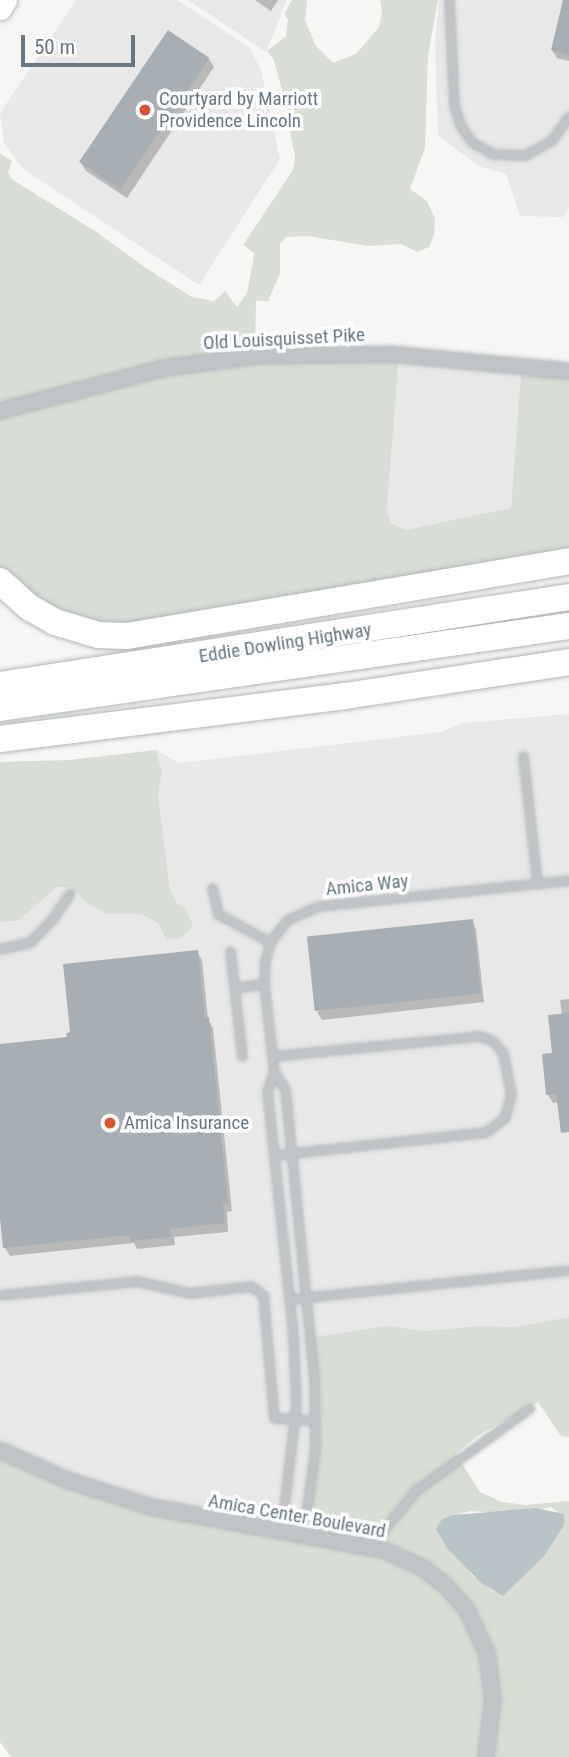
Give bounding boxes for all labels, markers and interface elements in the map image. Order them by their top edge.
scale bar [24,21,138,65]
text: 50 m [34,35,75,59]
place label: Courtyard by Marriott Providence Lincoln [159,88,318,132]
marker: Courtyard by Marriott Providence Lincoln [137,102,153,118]
street label: Old Louisquisset Pike [203,323,365,355]
street label: Eddie Dowling Highway [197,618,373,668]
street label: Amica Way [325,869,409,901]
place label: Amica Insurance [124,1112,249,1134]
marker: Amica Insurance [102,1115,118,1131]
street label: Amica Center Boulevard [206,1489,388,1543]

